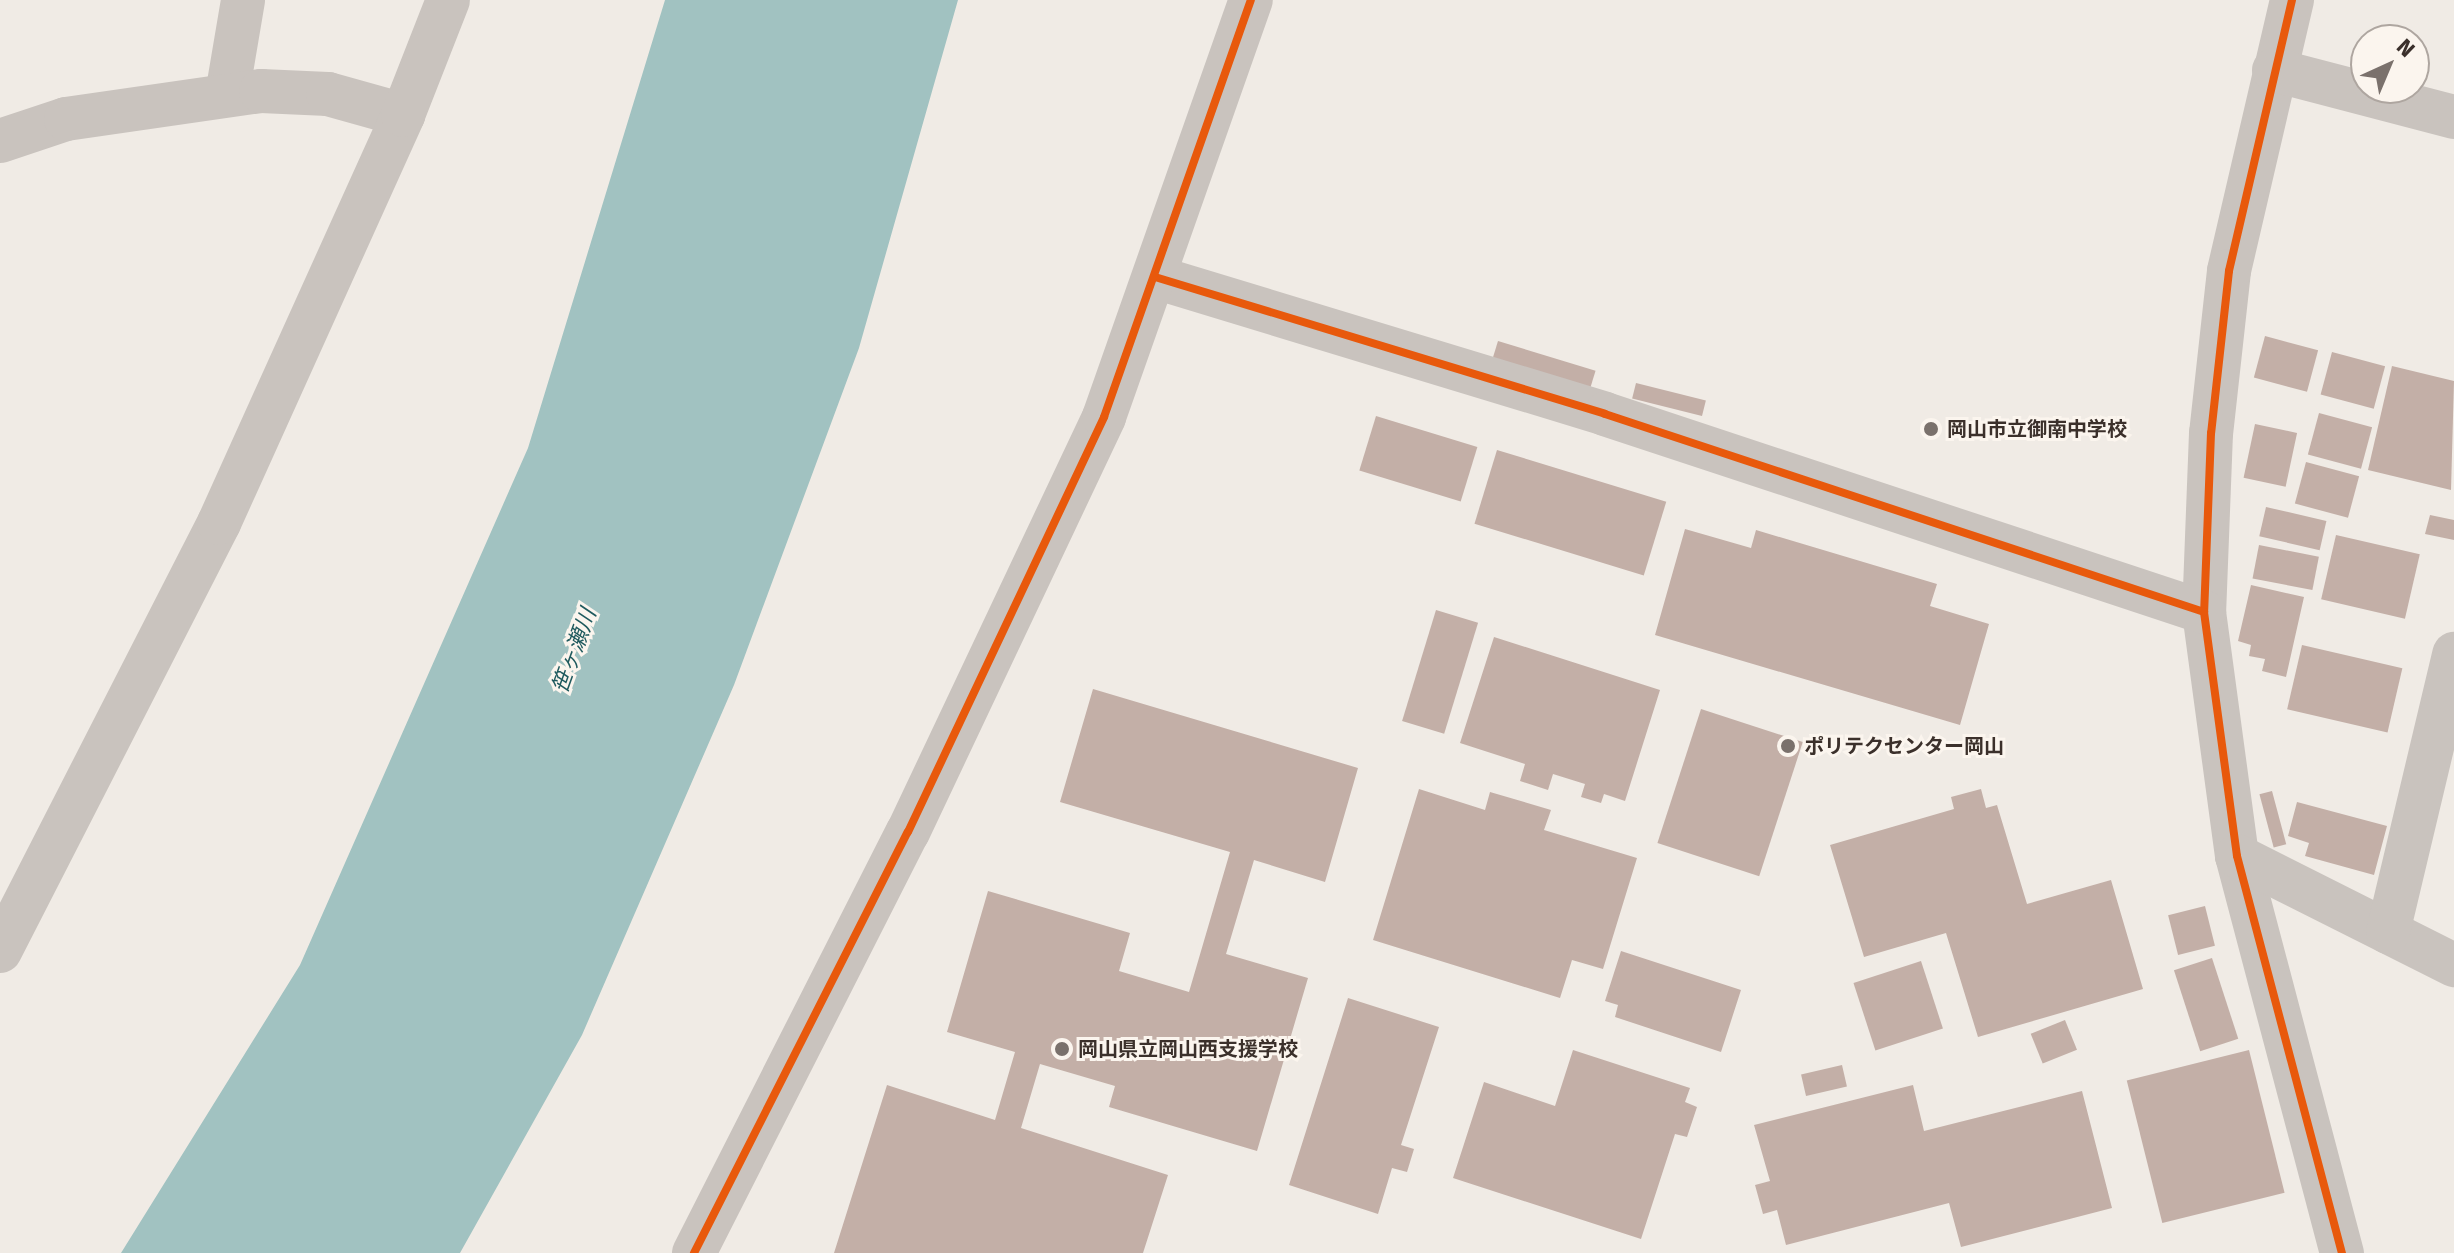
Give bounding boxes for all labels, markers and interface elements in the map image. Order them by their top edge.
north arrow [2350,24,2430,104]
text: N [2391,33,2420,63]
place label: 岡山市立御南中学校 [1947,417,2127,441]
marker: 岡山市立御南中学校 [1922,420,1940,438]
water label: 笹ヶ瀬川 [547,605,601,697]
place label: ポリテクセンター岡山 [1804,734,2004,758]
marker: ポリテクセンター岡山 [1779,737,1797,755]
place label: 岡山県立岡山西支援学校 [1078,1037,1298,1061]
marker: 岡山県立岡山西支援学校 [1053,1040,1071,1058]

